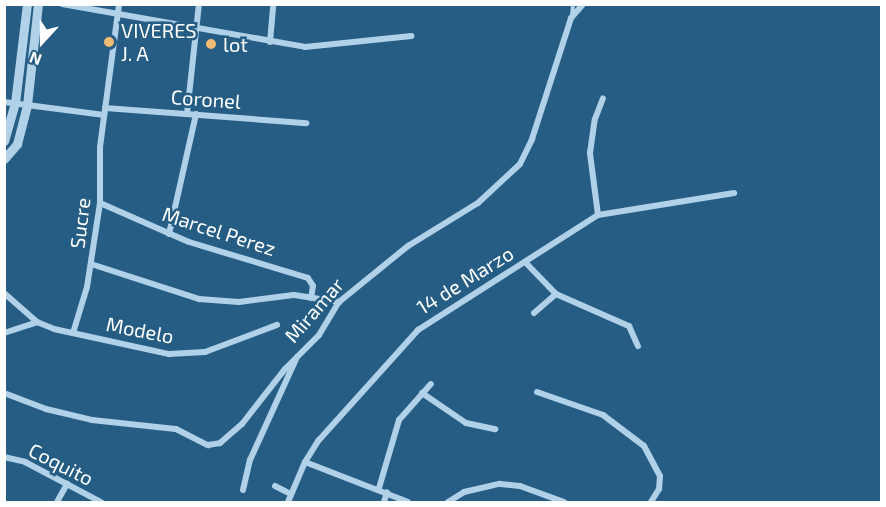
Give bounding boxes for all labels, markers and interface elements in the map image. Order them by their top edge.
north arrow [12,12,72,72]
place label: VIVERES J. A [121,19,197,66]
place label: lot [223,32,248,56]
marker: VIVERES J. A [102,35,116,49]
marker: lot [204,37,218,51]
text: N [27,48,44,70]
street label: Coronel [170,85,242,113]
street label: Sucre [65,196,95,250]
street label: Marcel Perez [159,201,279,261]
street label: 14 de Marzo [412,241,518,319]
street label: Miramar [279,273,349,347]
street label: Modelo [104,312,176,348]
street label: Coquito [25,438,97,490]

